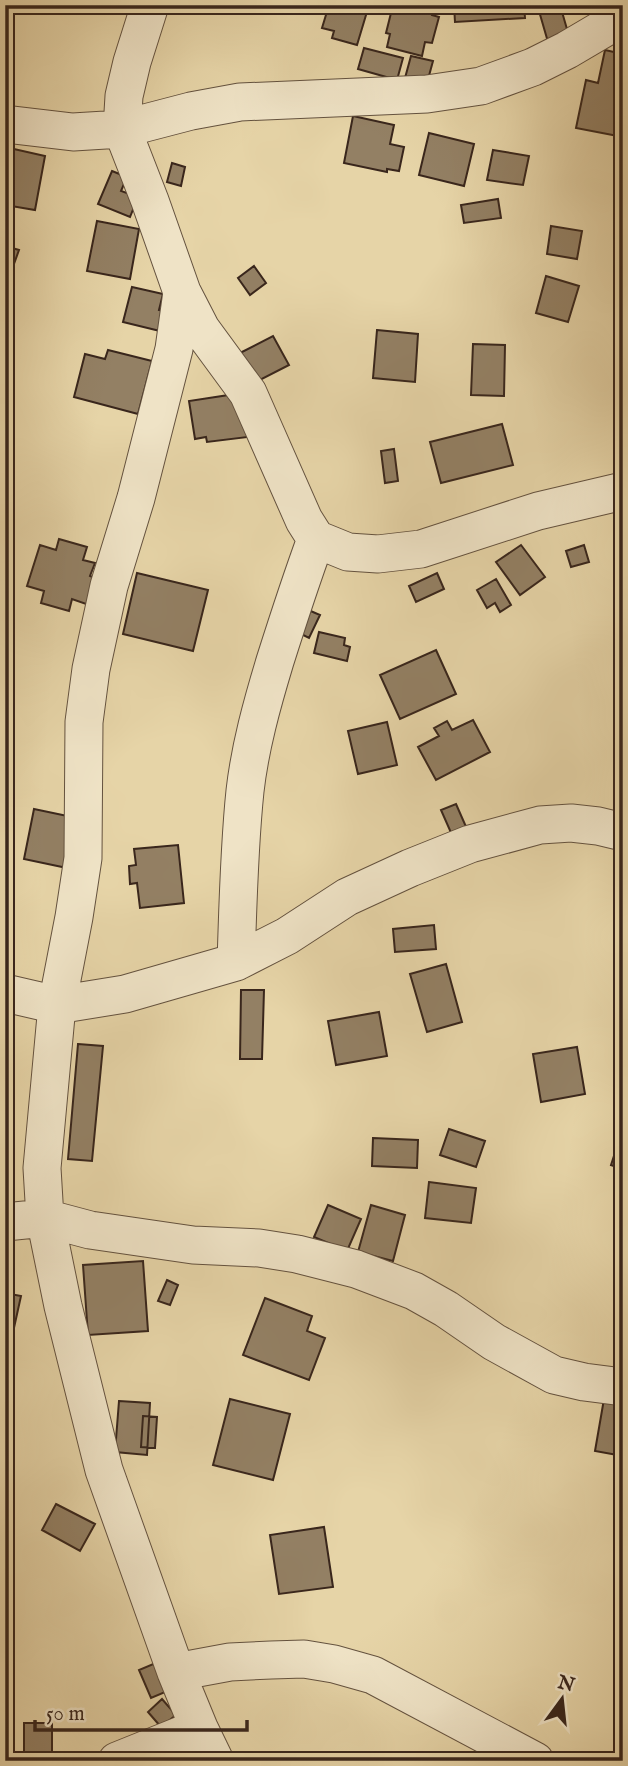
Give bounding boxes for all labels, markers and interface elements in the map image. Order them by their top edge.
north arrow [526,1664,596,1734]
text: N [554,1671,577,1698]
scale bar [35,1689,247,1733]
text: 50 m [46,1701,85,1728]

